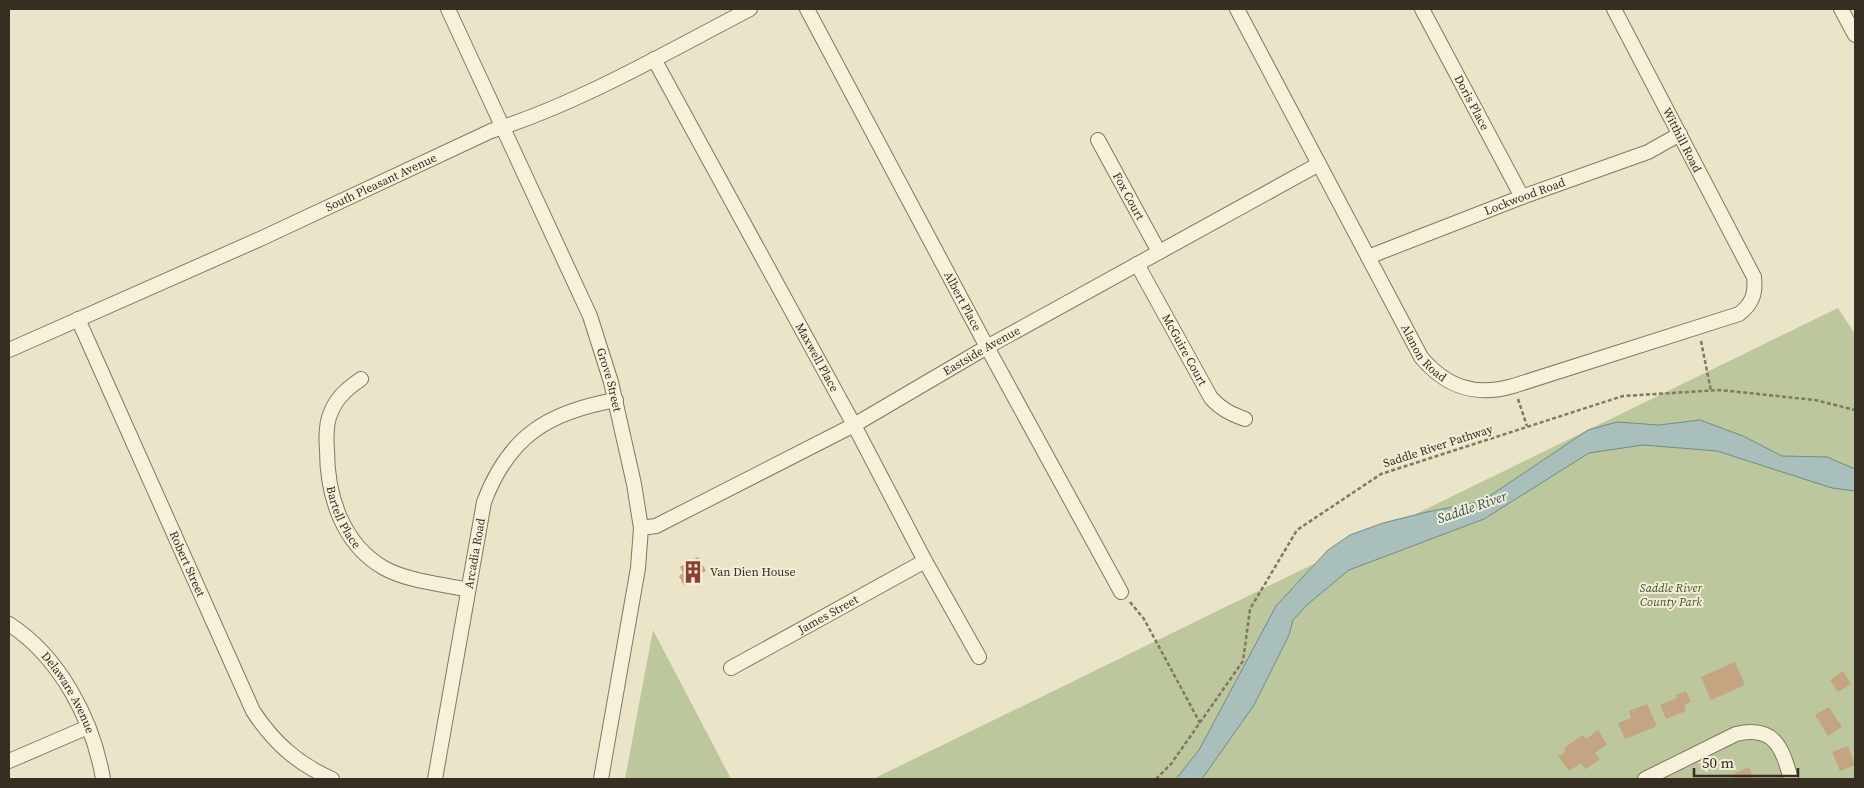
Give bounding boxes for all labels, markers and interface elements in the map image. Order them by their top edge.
street label: Doris Place [1451,72,1493,133]
street label: Witthill Road [1659,105,1705,175]
street label: South Pleasant Avenue [323,150,439,215]
street label: Fox Court [1109,169,1148,223]
street label: Lockwood Road [1482,174,1567,219]
street label: Albert Place [940,269,985,334]
street label: McGuire Court [1158,311,1211,388]
street label: Maxwell Place [792,320,842,395]
street label: Alanon Road [1397,321,1450,386]
street label: Eastside Avenue [940,322,1023,379]
street label: Grove Street [593,346,625,413]
street label: Saddle River Pathway [1381,420,1496,471]
street label: Bartell Place [323,485,364,552]
water label: Saddle River [1434,486,1510,528]
street label: Arcadia Road [461,517,489,590]
street label: Robert Street [166,528,209,599]
building icon: Van Dien House [680,559,706,585]
place label: Van Dien House [710,564,796,580]
park label: Saddle River County Park [1640,580,1703,610]
street label: James Street [794,591,861,638]
street label: Delaware Avenue [38,648,98,736]
scale bar [1694,746,1798,778]
text: 50 m [1702,752,1734,773]

